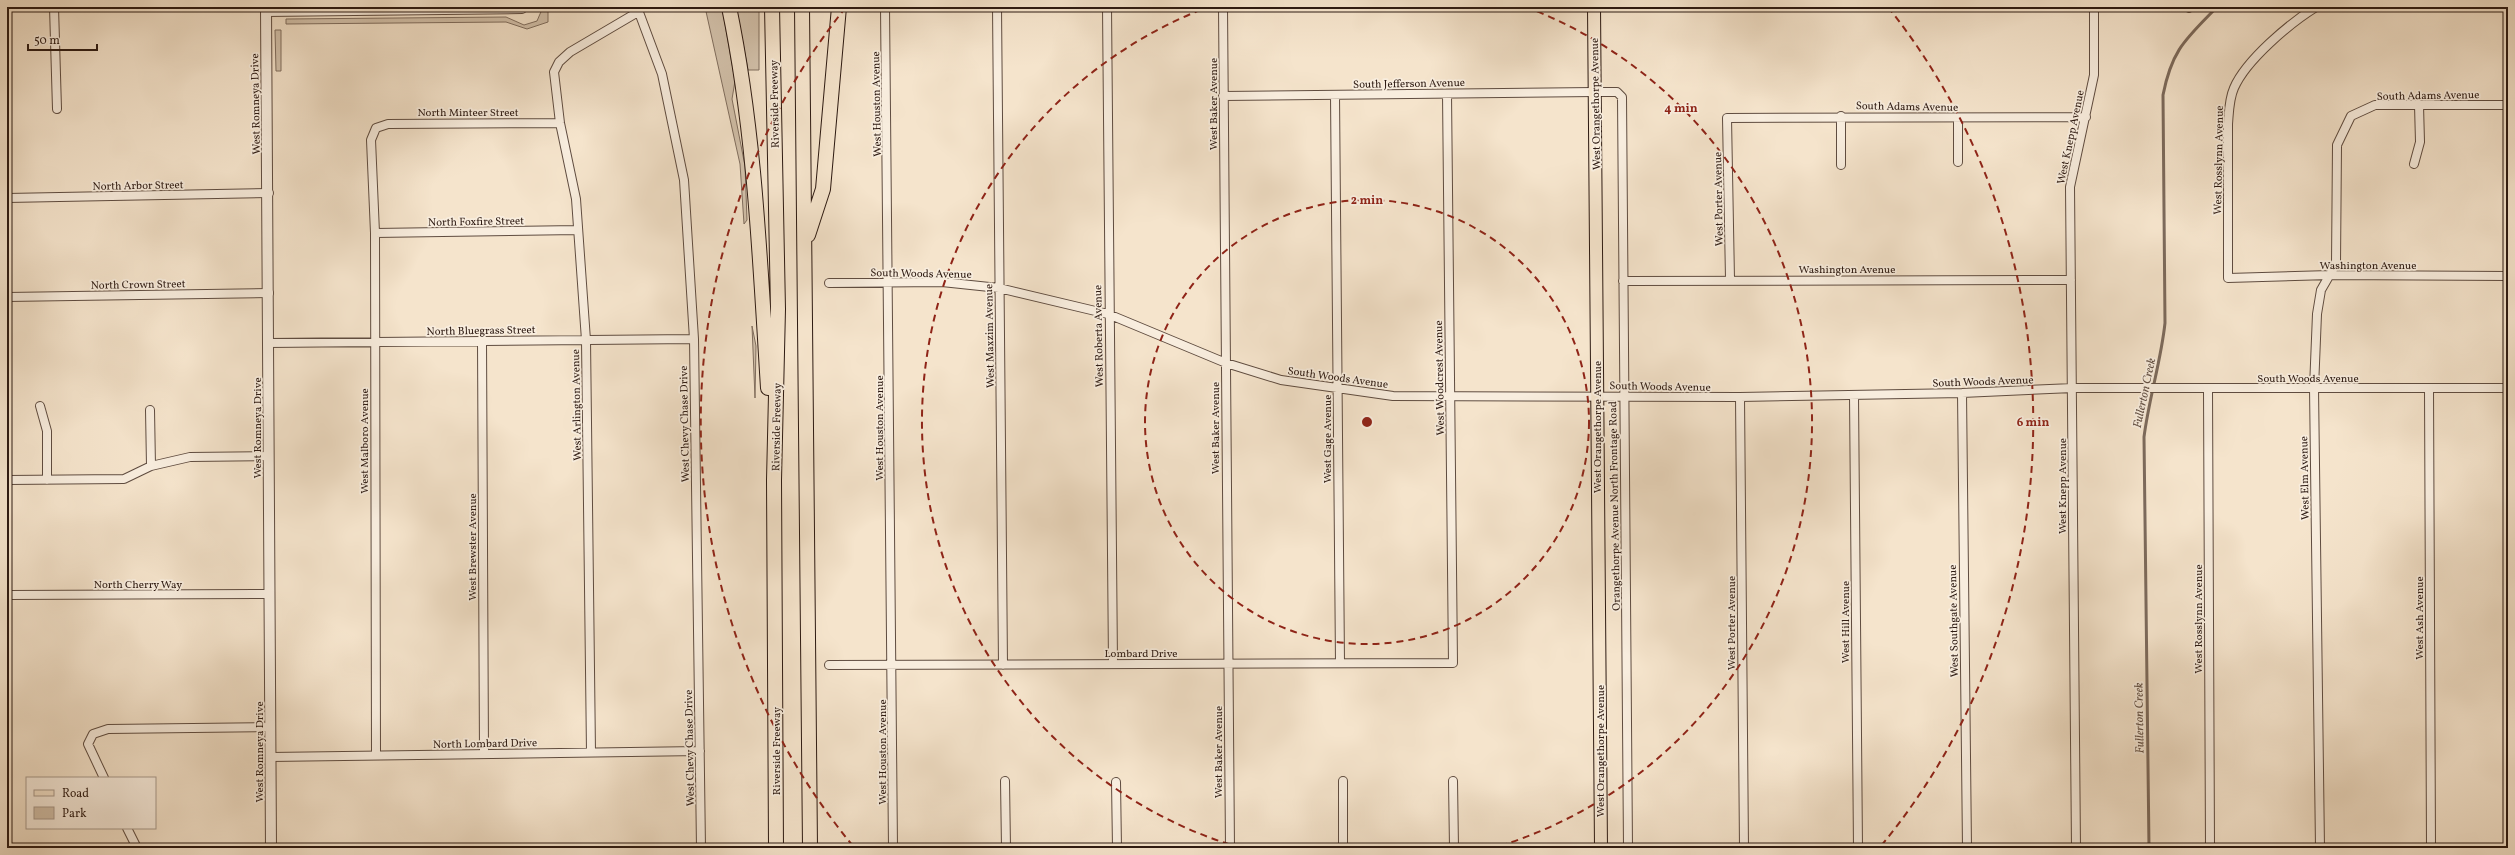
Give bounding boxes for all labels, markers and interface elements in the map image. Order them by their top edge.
scale bar [28,26,97,52]
text: 50 m [34,33,60,49]
street label: West Orangethorpe Avenue [1588,38,1605,170]
street label: West Houston Avenue [869,51,886,157]
street label: West Romneya Drive [248,53,265,155]
street label: West Baker Avenue [1207,58,1222,150]
street label: Riverside Freeway [767,60,784,148]
street label: South Jefferson Avenue [1353,76,1465,93]
street label: South Adams Avenue [2377,88,2479,105]
street label: West Knepp Avenue [2054,89,2089,186]
street label: South Adams Avenue [1856,99,1958,116]
text: 4 min [1664,101,1698,117]
street label: West Rosslynn Avenue [2211,105,2228,215]
street label: North Minteer Street [417,106,519,121]
street label: West Porter Avenue [1711,152,1728,246]
street label: North Arbor Street [92,178,184,195]
text: 2 min [1351,193,1383,209]
street label: North Foxfire Street [428,214,524,231]
street label: Washington Avenue [2320,259,2416,274]
street label: Washington Avenue [1799,263,1895,278]
street label: South Woods Avenue [870,266,972,283]
street label: North Crown Street [90,277,186,294]
street label: West Maxzim Avenue [982,284,999,388]
street label: West Roberta Avenue [1091,285,1108,387]
street label: West Woodcrest Avenue [1432,320,1449,436]
street label: North Bluegrass Street [426,323,536,340]
street label: West Arlington Avenue [569,349,586,461]
water label: Fullerton Creek [2130,356,2160,430]
street label: West Orangethorpe Avenue [1591,361,1606,493]
street label: South Woods Avenue [1287,364,1389,393]
street label: West Chevy Chase Drive [677,365,694,483]
street label: South Woods Avenue [2257,372,2359,387]
street label: South Woods Avenue [1932,373,2034,392]
street label: West Houston Avenue [873,375,888,481]
street label: West Romneya Drive [251,377,266,479]
street label: South Woods Avenue [1609,379,1711,396]
street label: West Baker Avenue [1209,382,1224,474]
street label: Riverside Freeway [769,383,786,471]
street label: West Malboro Avenue [358,388,373,494]
street label: West Gage Avenue [1321,395,1336,483]
street label: Orangethorpe Avenue North Frontage Road [1606,401,1625,611]
centre of rings [1360,415,1374,429]
text: 6 min [2017,415,2049,431]
street label: West Elm Avenue [2297,436,2314,520]
street label: West Knepp Avenue [2056,438,2071,534]
street label: West Brewster Avenue [466,493,481,601]
street label: West Southgate Avenue [1946,564,1963,677]
street label: West Rosslynn Avenue [2192,564,2207,674]
street label: West Porter Avenue [1725,576,1740,670]
street label: West Ash Avenue [2413,576,2428,660]
street label: North Cherry Way [94,578,182,593]
street label: West Hill Avenue [1839,581,1854,663]
street label: Lombard Drive [1104,647,1178,662]
water label: Fullerton Creek [2131,682,2149,754]
street label: West Orangethorpe Avenue [1594,685,1609,817]
street label: West Chevy Chase Drive [682,689,699,807]
street label: West Houston Avenue [876,699,891,805]
street label: West Romneya Drive [253,701,268,803]
street label: West Baker Avenue [1212,706,1227,798]
street label: Riverside Freeway [770,707,785,795]
street label: North Lombard Drive [433,736,537,753]
legend [26,777,156,829]
text: Road [62,786,89,802]
text: Park [62,806,87,822]

